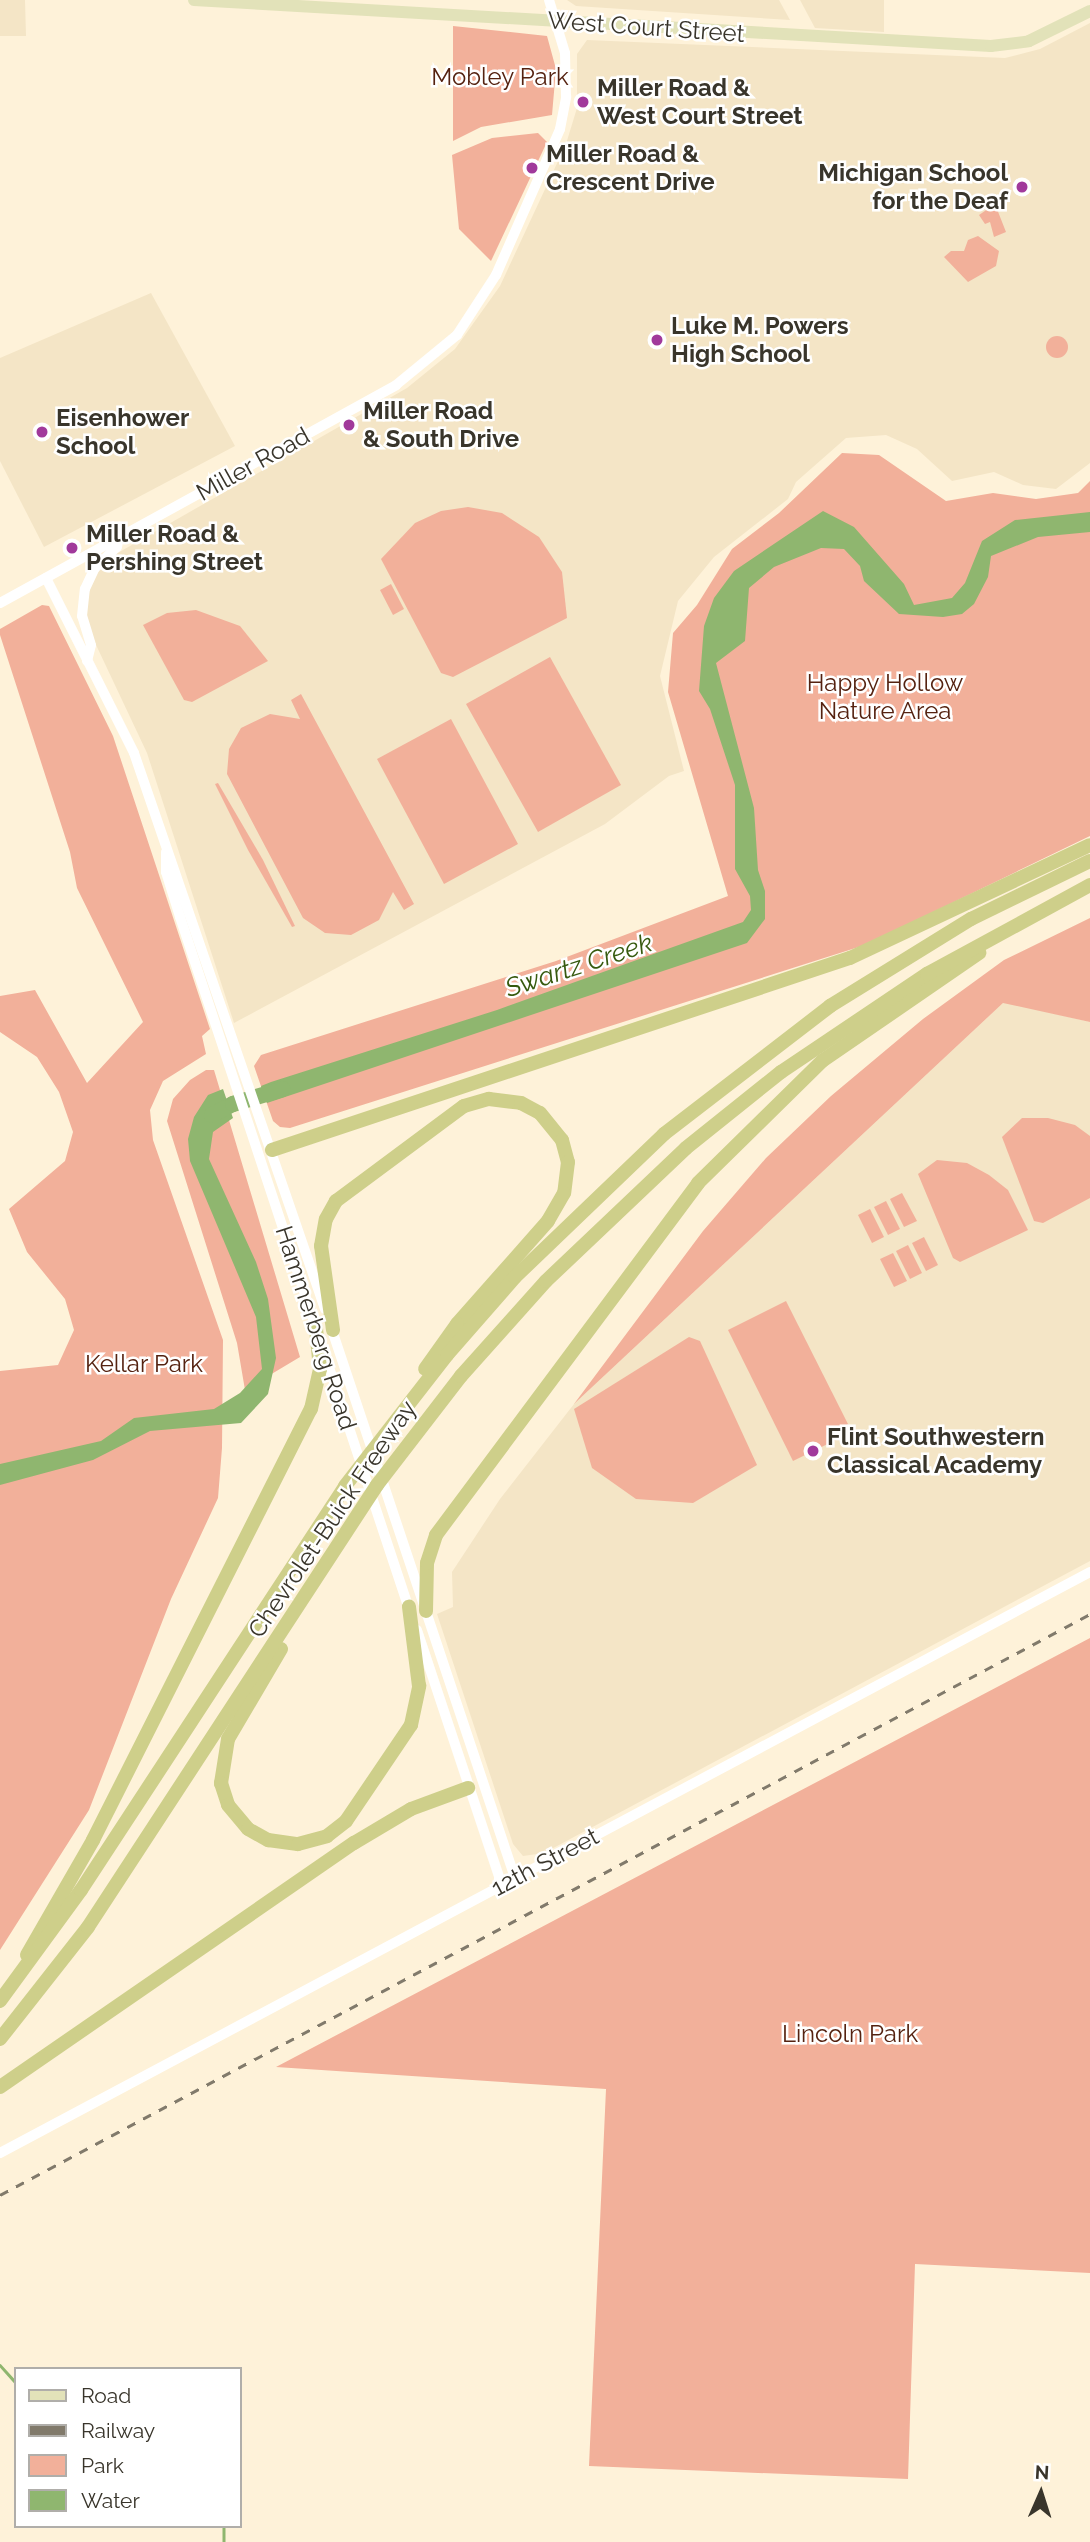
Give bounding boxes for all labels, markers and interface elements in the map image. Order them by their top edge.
street label: West Court Street [547,6,745,48]
park label: Mobley Park [431,63,569,91]
place label: Miller Road & West Court Street [597,74,802,130]
marker: Miller Road & West Court Street [575,94,591,110]
place label: Miller Road & Crescent Drive [546,140,715,196]
place label: Michigan School for the Deaf [818,159,1008,215]
marker: Miller Road & Crescent Drive [524,160,540,176]
marker: Michigan School for the Deaf [1014,179,1030,195]
place label: Luke M. Powers High School [671,312,849,368]
marker: Luke M. Powers High School [649,332,665,348]
place label: Miller Road & South Drive [363,397,519,453]
place label: Eisenhower School [56,404,189,460]
marker: Miller Road & South Drive [341,417,357,433]
street label: Miller Road [191,421,315,507]
marker: Eisenhower School [34,424,50,440]
place label: Miller Road & Pershing Street [86,520,263,576]
marker: Miller Road & Pershing Street [64,540,80,556]
park label: Happy Hollow Nature Area [806,669,964,725]
water label: Swartz Creek [501,928,657,1004]
street label: Hammerberg Road [269,1222,363,1434]
park label: Kellar Park [85,1350,203,1378]
street label: Chevrolet-Buick Freeway [242,1395,422,1643]
place label: Flint Southwestern Classical Academy [827,1423,1045,1479]
marker: Flint Southwestern Classical Academy [805,1443,821,1459]
street label: 12th Street [486,1822,604,1902]
park label: Lincoln Park [782,2020,918,2048]
legend [14,2367,242,2528]
text: Road [81,2383,131,2408]
text: Railway [81,2418,155,2443]
text: Park [81,2453,124,2478]
north arrow [1006,2458,1076,2528]
text: N [1034,2461,1050,2483]
text: Water [81,2488,140,2513]

